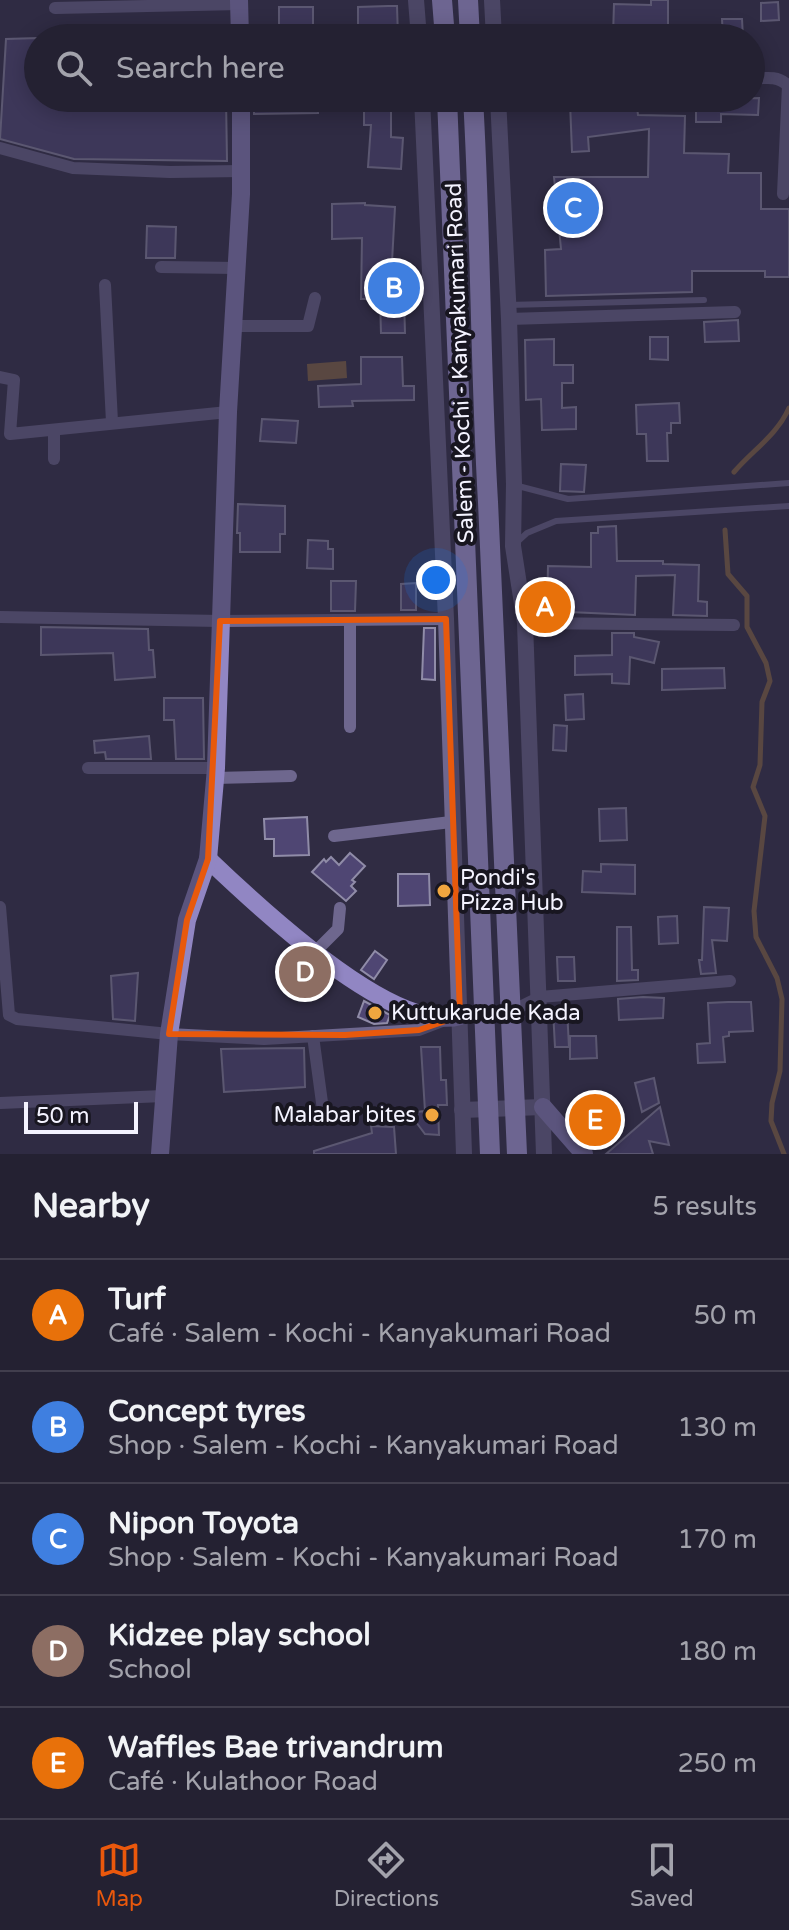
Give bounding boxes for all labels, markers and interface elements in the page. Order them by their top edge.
search box [24,24,765,112]
icon: search [52,46,96,90]
text: Search here [116,50,285,87]
pin: C [547,178,599,238]
street label: Salem - Kochi - Kanyakumari Road [441,182,479,544]
pin: B [368,258,420,318]
your location [416,560,456,600]
pin: A [519,577,571,637]
place label: Pondi's Pizza Hub [460,865,564,916]
marker: Pondi's Pizza Hub [435,882,453,900]
pin: D [279,942,331,1002]
place label: Kuttukarude Kada [391,1000,581,1026]
marker: Kuttukarude Kada [366,1004,384,1022]
pin: E [569,1090,621,1150]
scale bar [24,1098,138,1134]
place label: Malabar bites [274,1102,416,1128]
text: 50 m [36,1103,90,1129]
marker: Malabar bites [423,1106,441,1124]
text: Nearby [32,1186,150,1227]
text: 5 results [652,1191,757,1222]
text: Turf [108,1281,166,1318]
text: A [48,1300,68,1331]
text: 50 m [694,1300,757,1331]
text: Café · Salem - Kochi - Kanyakumari Road [108,1318,611,1349]
text: Concept tyres [108,1393,306,1430]
text: B [49,1412,67,1443]
text: 130 m [677,1412,757,1443]
text: Shop · Salem - Kochi - Kanyakumari Road [108,1430,619,1461]
text: Nipon Toyota [108,1505,299,1542]
text: C [49,1524,67,1555]
text: 170 m [677,1524,757,1555]
text: Shop · Salem - Kochi - Kanyakumari Road [108,1542,619,1573]
text: Kidzee play school [108,1617,371,1654]
text: D [48,1636,68,1667]
text: 180 m [677,1636,757,1667]
text: School [108,1654,192,1685]
text: Waffles Bae trivandrum [108,1729,444,1766]
text: E [50,1748,66,1779]
text: 250 m [677,1748,757,1779]
text: Café · Kulathoor Road [108,1766,378,1797]
tab: Map [95,1838,143,1912]
tab: Directions [334,1838,439,1912]
tab: Saved [630,1838,694,1912]

